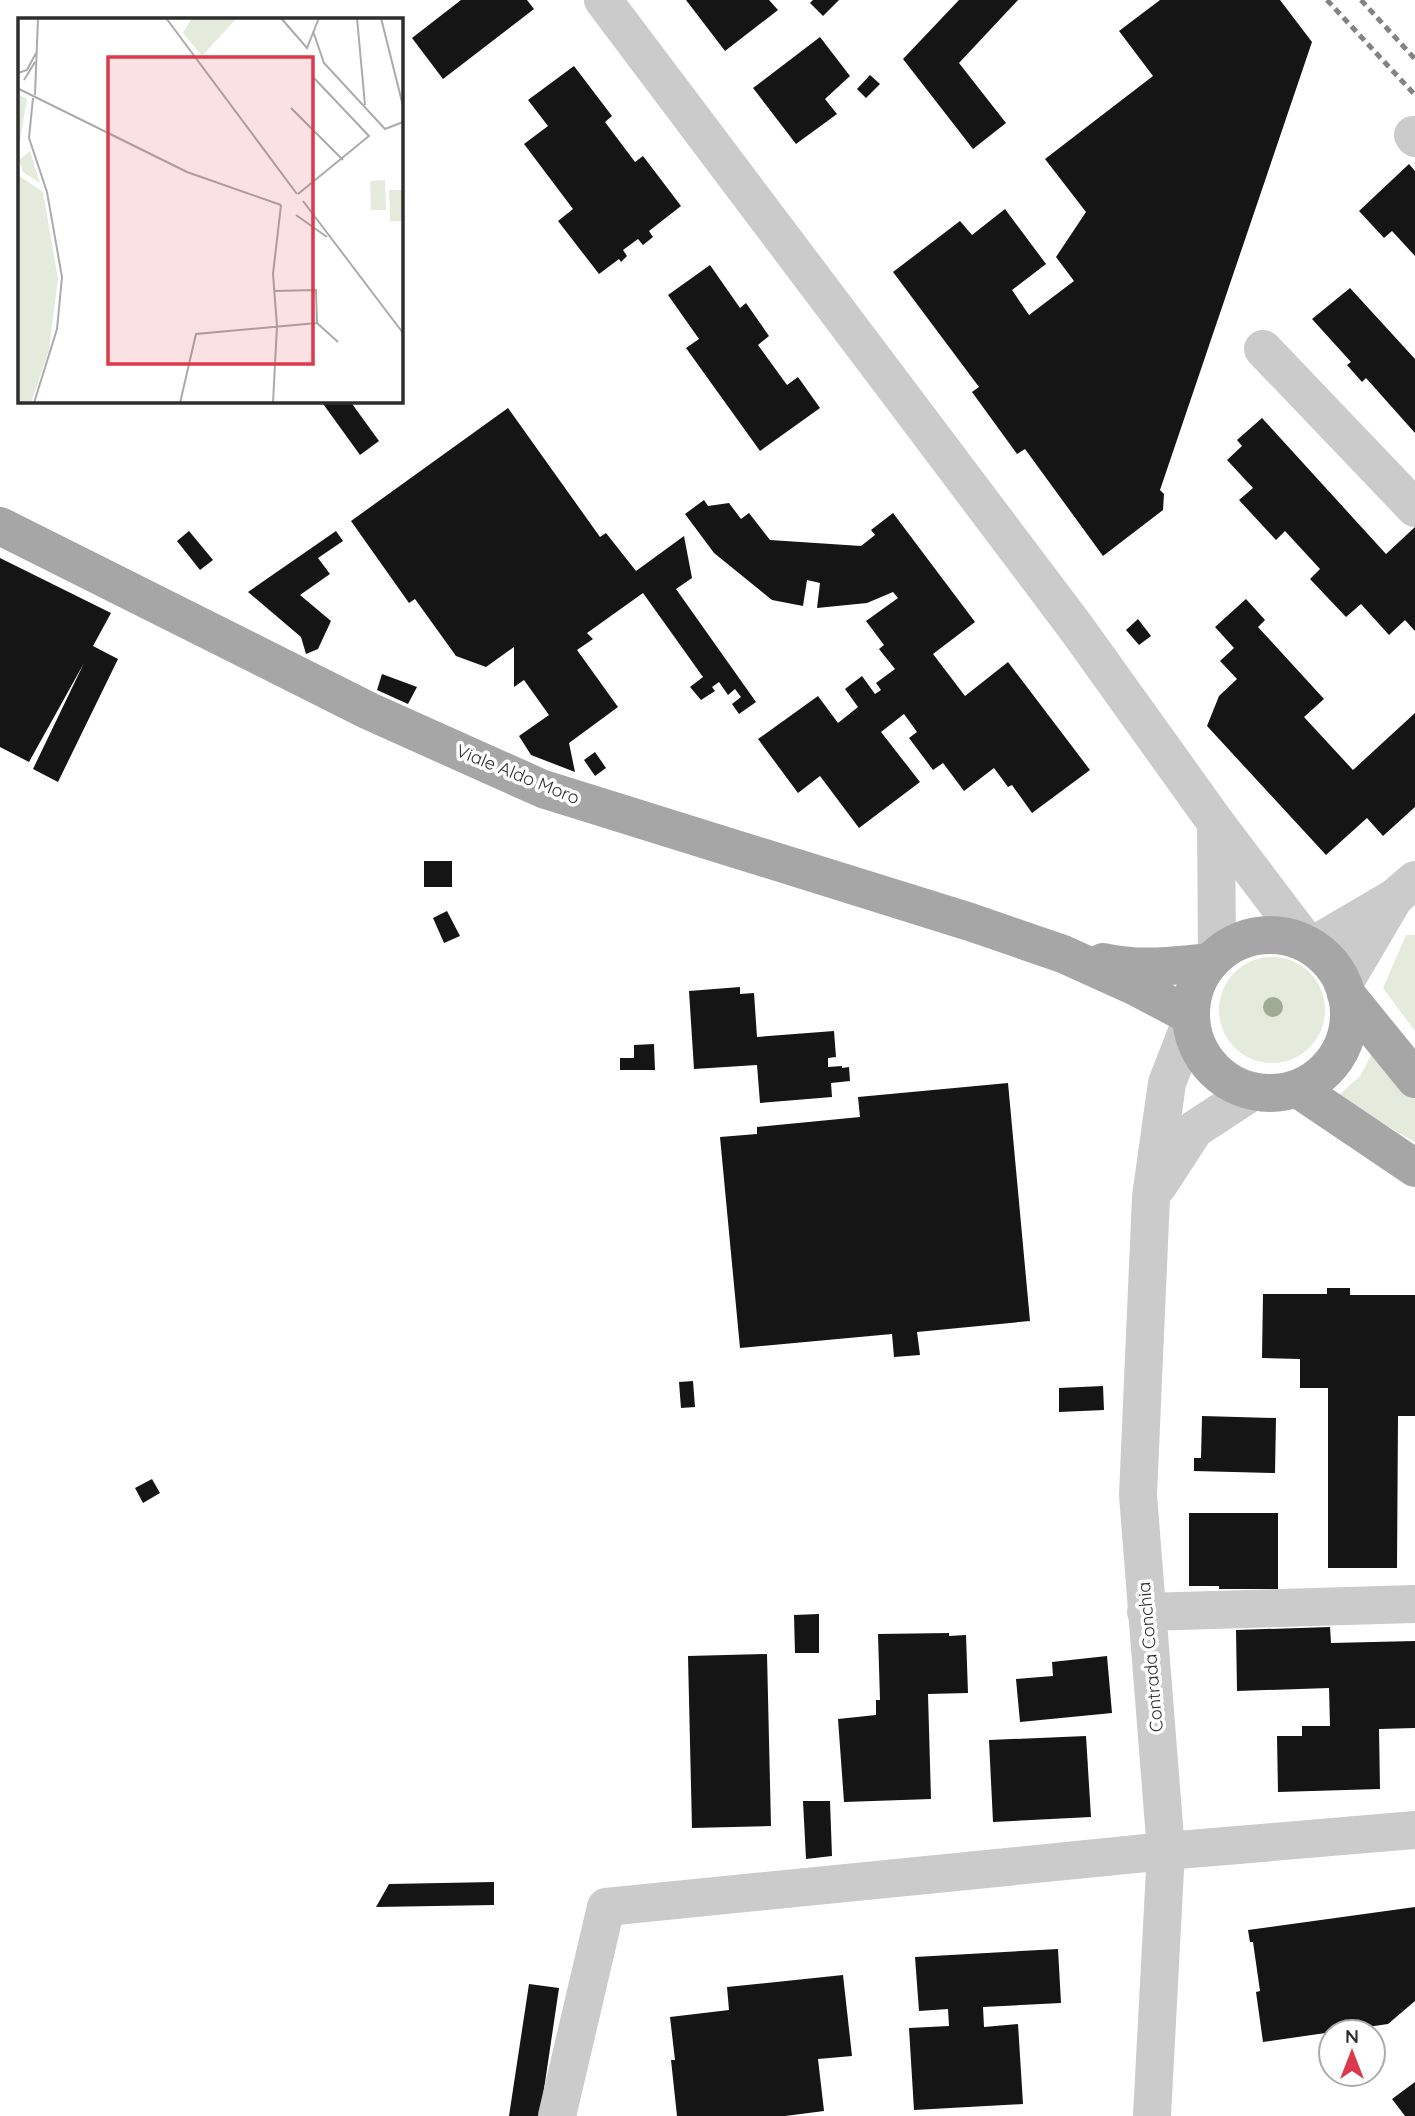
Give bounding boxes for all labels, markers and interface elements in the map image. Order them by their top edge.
inset map [18,18,402,402]
street label: Viale Aldo Moro [453,739,583,809]
street label: Contrada Conchia [1132,1581,1168,1733]
north arrow [1317,2018,1387,2088]
text: N [1345,2024,1359,2048]

